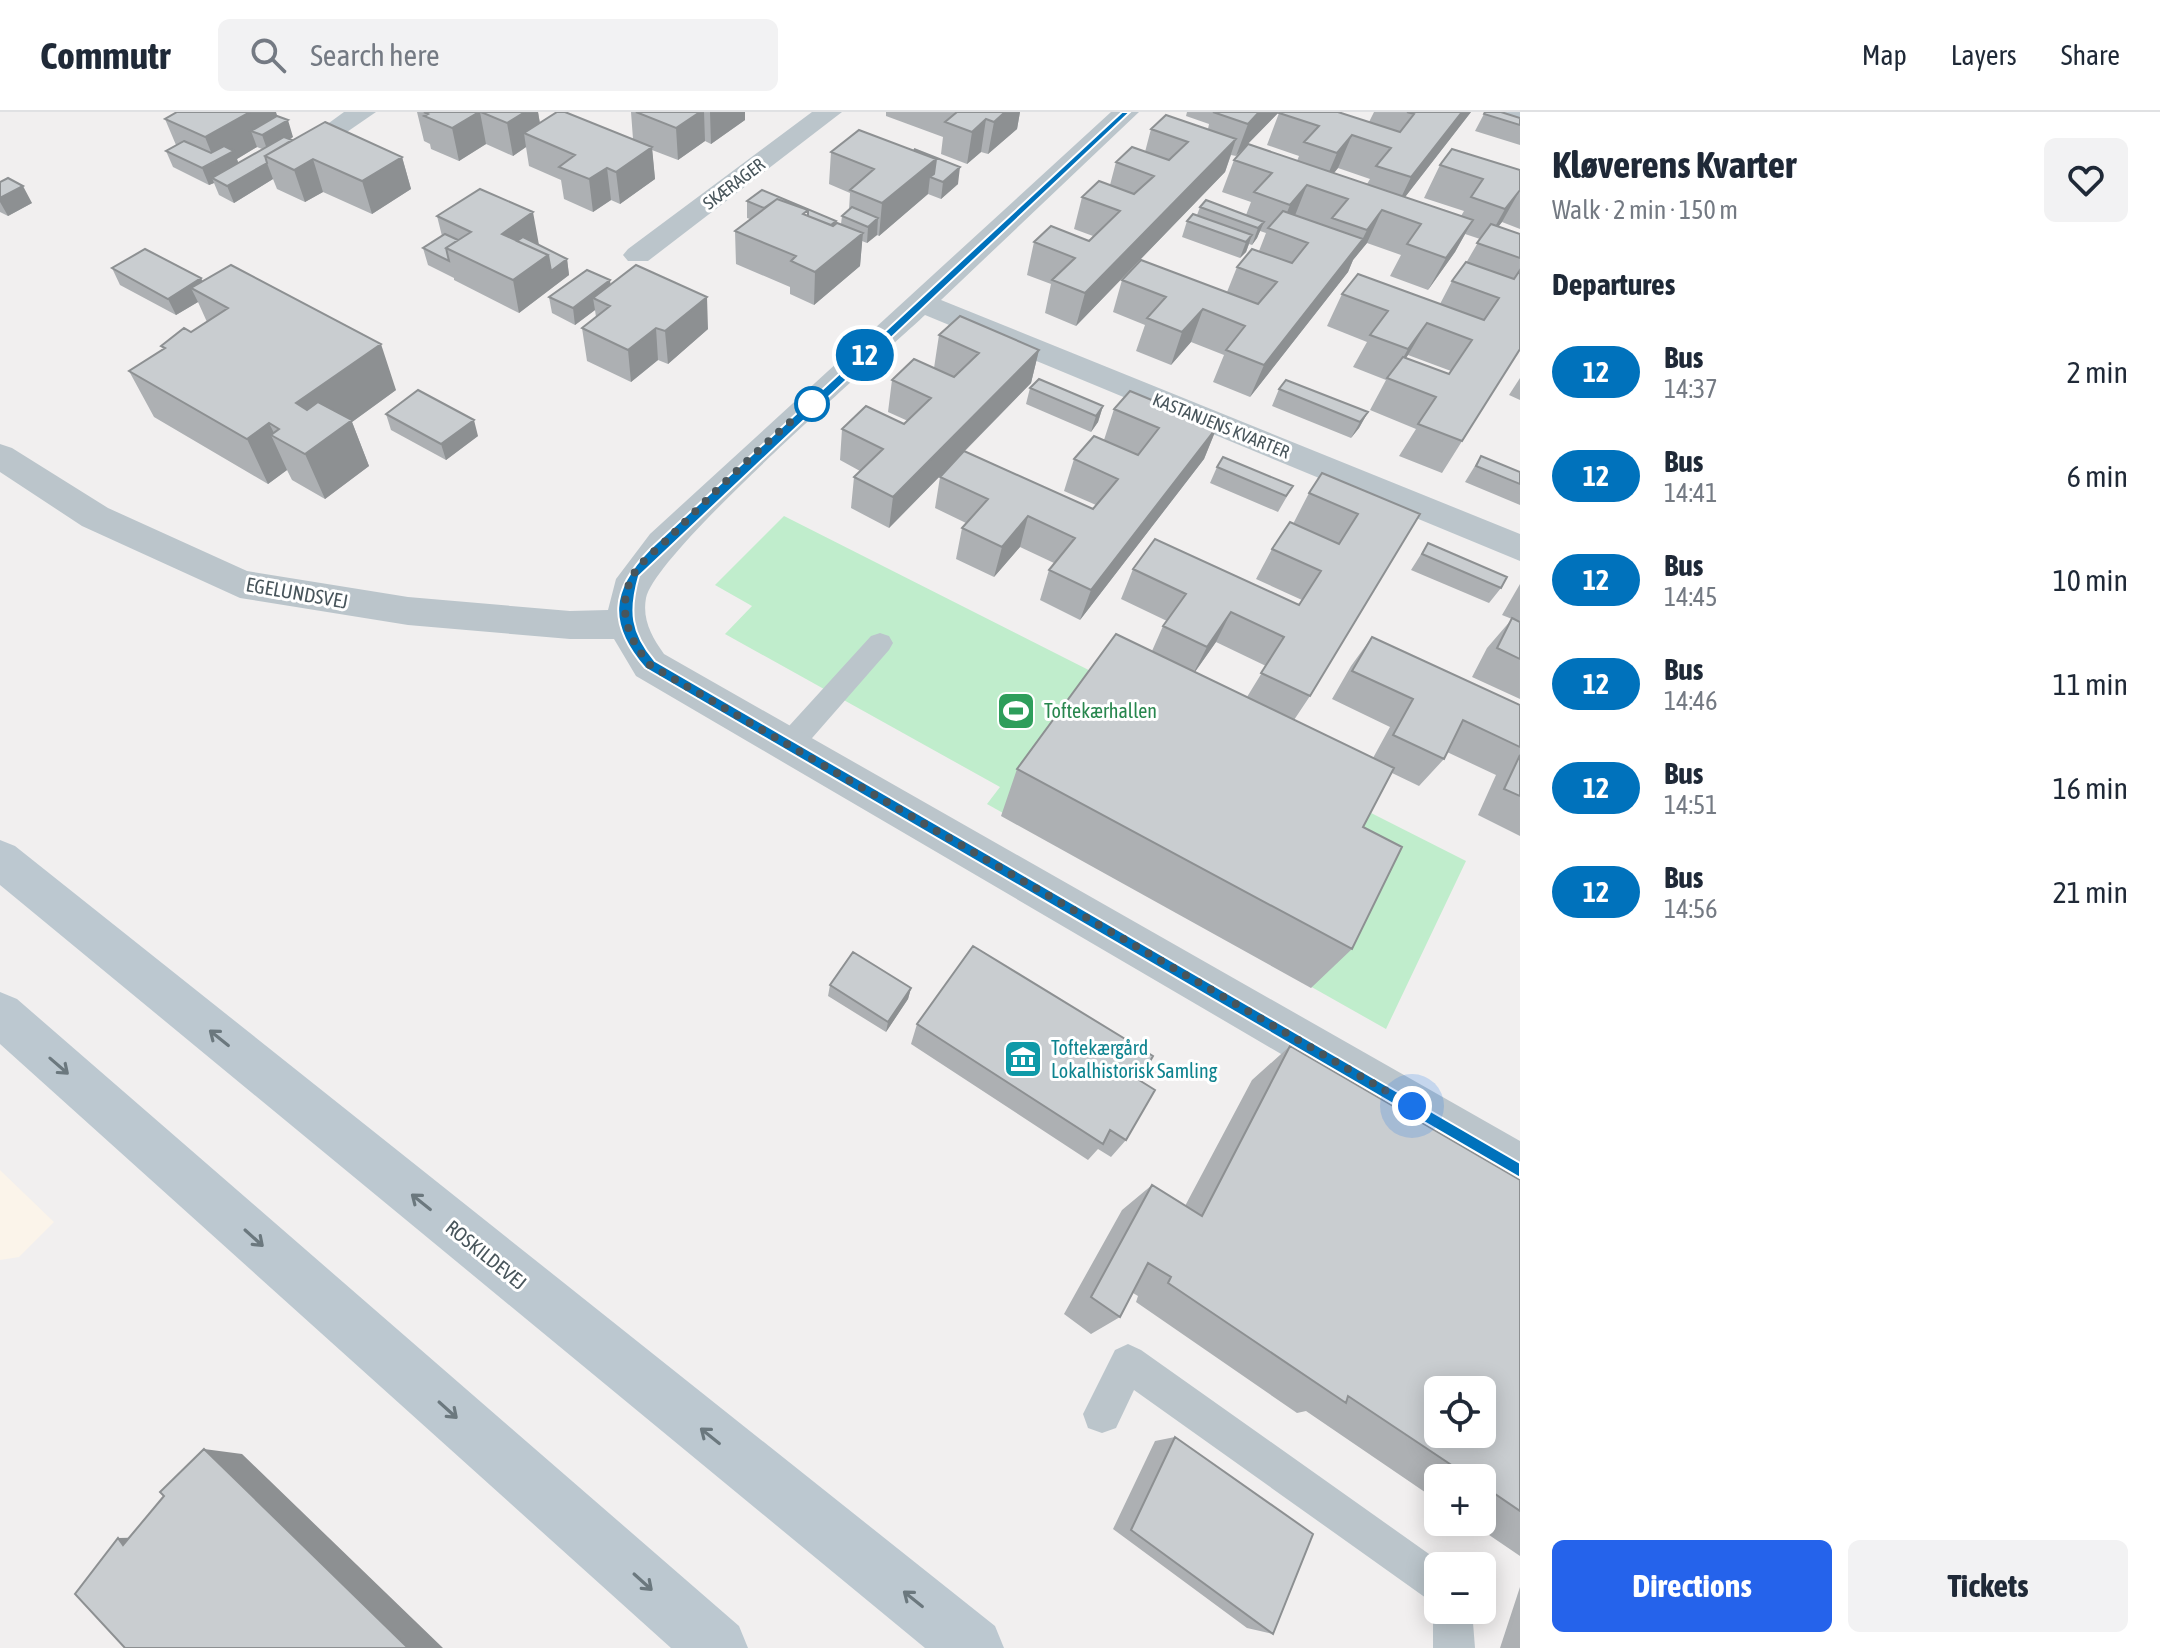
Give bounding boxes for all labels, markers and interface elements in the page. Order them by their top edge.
search box [218,19,778,91]
icon: search [246,33,290,77]
text: Commutr [40,34,170,77]
text: Search here [310,38,440,72]
text: Map [1862,39,1907,71]
text: Layers [1951,39,2017,71]
text: Share [2061,39,2120,71]
button: heart [2044,138,2128,222]
text: Kløverens Kvarter [1552,143,1796,186]
street label: SKÆRAGER [699,154,769,214]
text: Walk · 2 min · 150 m [1552,195,1738,225]
text: Departures [1552,267,1675,301]
line badge: 12 [829,329,901,381]
text: 12 [852,339,878,371]
text: Bus [1664,340,1703,374]
text: 2 min [2067,355,2128,389]
text: 12 [1583,356,1609,388]
text: 14:37 [1664,374,1718,404]
unlabelled marker [795,387,829,421]
street label: KASTANJENS KVARTER [1150,389,1293,463]
text: Bus [1664,444,1703,478]
text: 6 min [2067,459,2128,493]
text: 12 [1583,460,1609,492]
text: 14:41 [1664,478,1718,508]
text: Bus [1664,548,1703,582]
text: 10 min [2053,563,2128,597]
text: 12 [1583,564,1609,596]
street label: EGELUNDSVEJ [244,572,350,613]
text: 14:45 [1664,582,1718,612]
text: Bus [1664,652,1703,686]
text: 11 min [2053,667,2128,701]
text: 12 [1583,668,1609,700]
text: 14:46 [1664,686,1718,716]
sports icon: Toftekærhallen [995,690,1037,732]
place label: Toftekærhallen [1044,699,1157,722]
text: Bus [1664,756,1703,790]
text: 16 min [2053,771,2128,805]
text: 12 [1583,772,1609,804]
text: 14:51 [1664,790,1718,820]
text: Bus [1664,860,1703,894]
text: 21 min [2053,875,2128,909]
text: 12 [1583,876,1609,908]
text: 14:56 [1664,894,1718,924]
one-way arrow [209,1030,230,1047]
place label: Toftekærgård Lokalhistorisk Samling [1051,1036,1218,1082]
museum icon: Toftekærgård Lokalhistorisk Samling [1002,1038,1044,1080]
one-way arrow [48,1057,68,1075]
your location [1392,1086,1432,1126]
one-way arrow [411,1193,432,1211]
street label: ROSKILDEVEJ [441,1215,531,1294]
one-way arrow [243,1228,263,1246]
map controls [1424,1376,1496,1624]
button: locate [1424,1376,1496,1448]
one-way arrow [438,1401,458,1419]
one-way arrow [700,1427,721,1444]
button: + [1424,1464,1496,1536]
button: Directions [1552,1540,1832,1632]
button: Tickets [1848,1540,2128,1632]
button: − [1424,1552,1496,1624]
one-way arrow [633,1573,653,1591]
one-way arrow [903,1590,924,1608]

